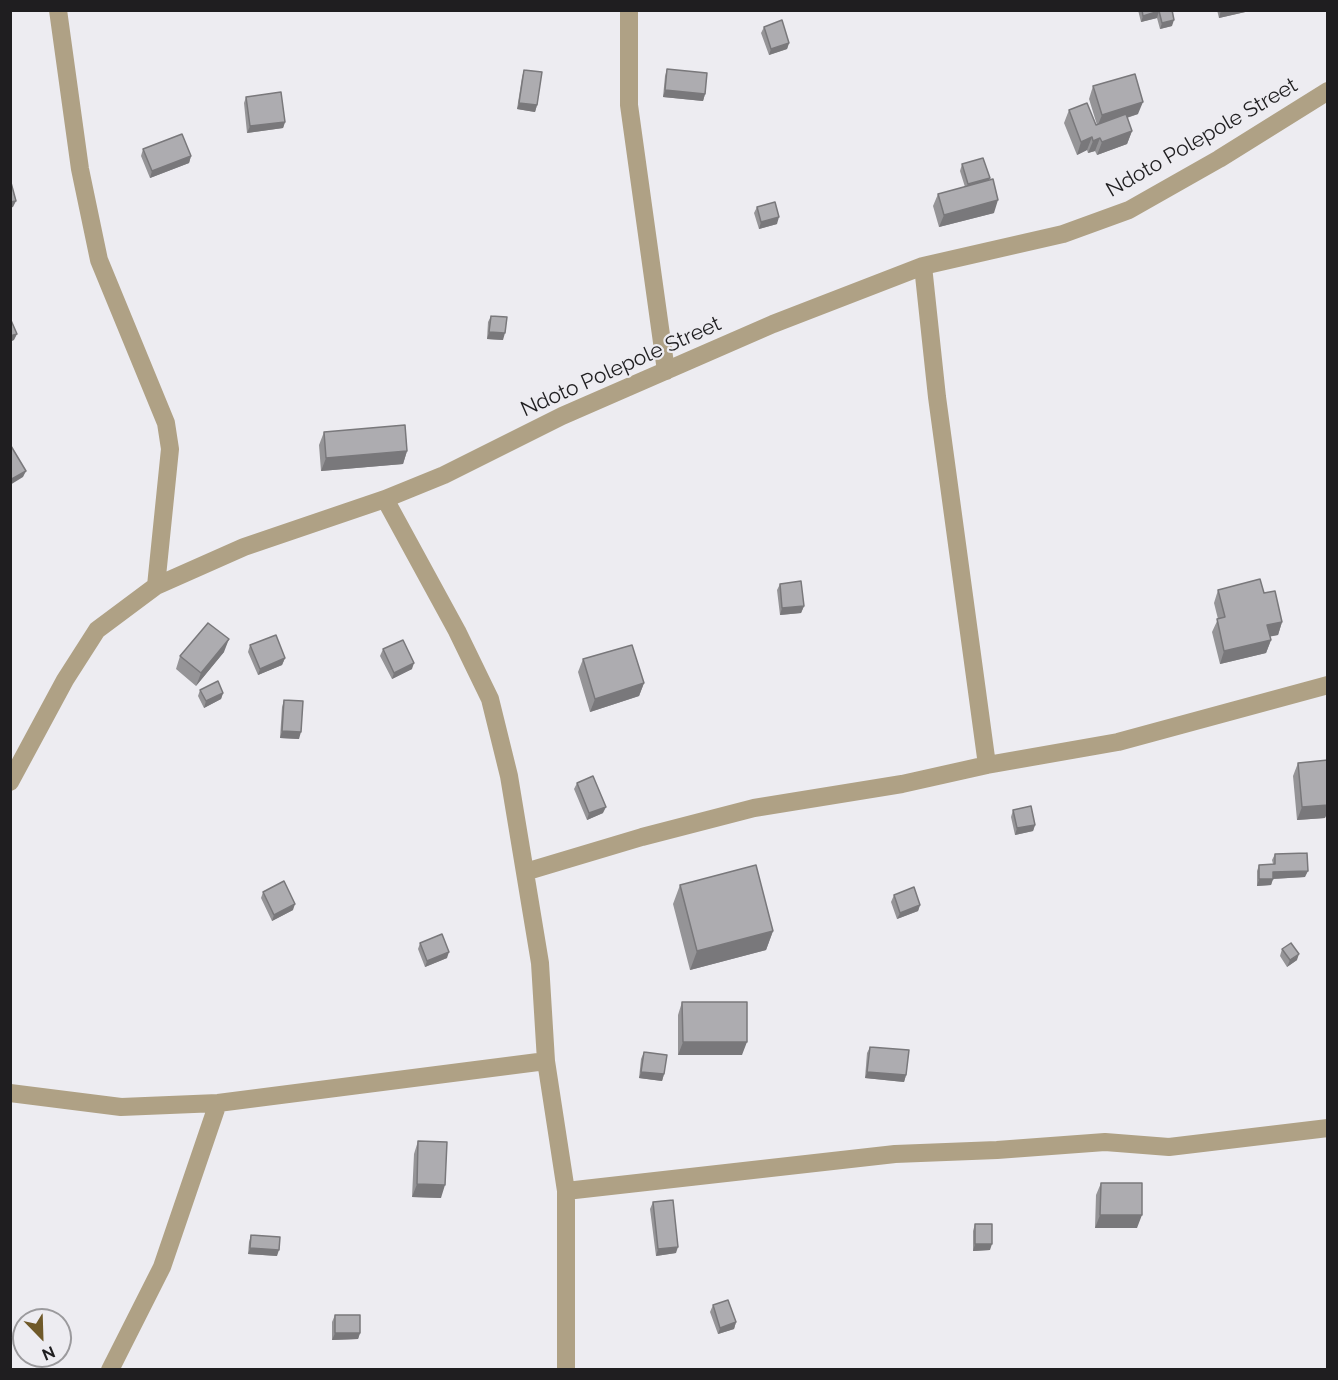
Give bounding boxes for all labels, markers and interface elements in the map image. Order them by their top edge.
street label: Ndoto Polepole Street [1102,73,1302,203]
street label: Ndoto Polepole Street [517,311,725,423]
north arrow [12,1308,72,1368]
text: N [39,1342,58,1364]

